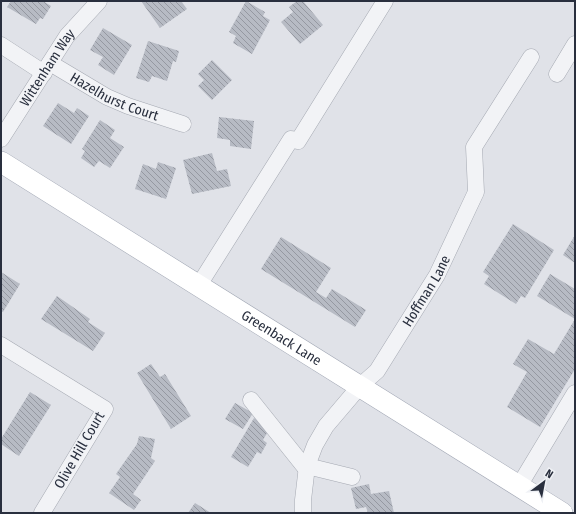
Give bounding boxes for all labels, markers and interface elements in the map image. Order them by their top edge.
street label: Wittenham Way [16,25,79,110]
street label: Hazelhurst Court [67,69,161,125]
street label: Hoffman Lane [399,253,454,330]
street label: Greenback Lane [238,307,325,369]
street label: Olive Hill Court [51,408,109,492]
north arrow [524,462,564,502]
text: N [543,467,555,481]

